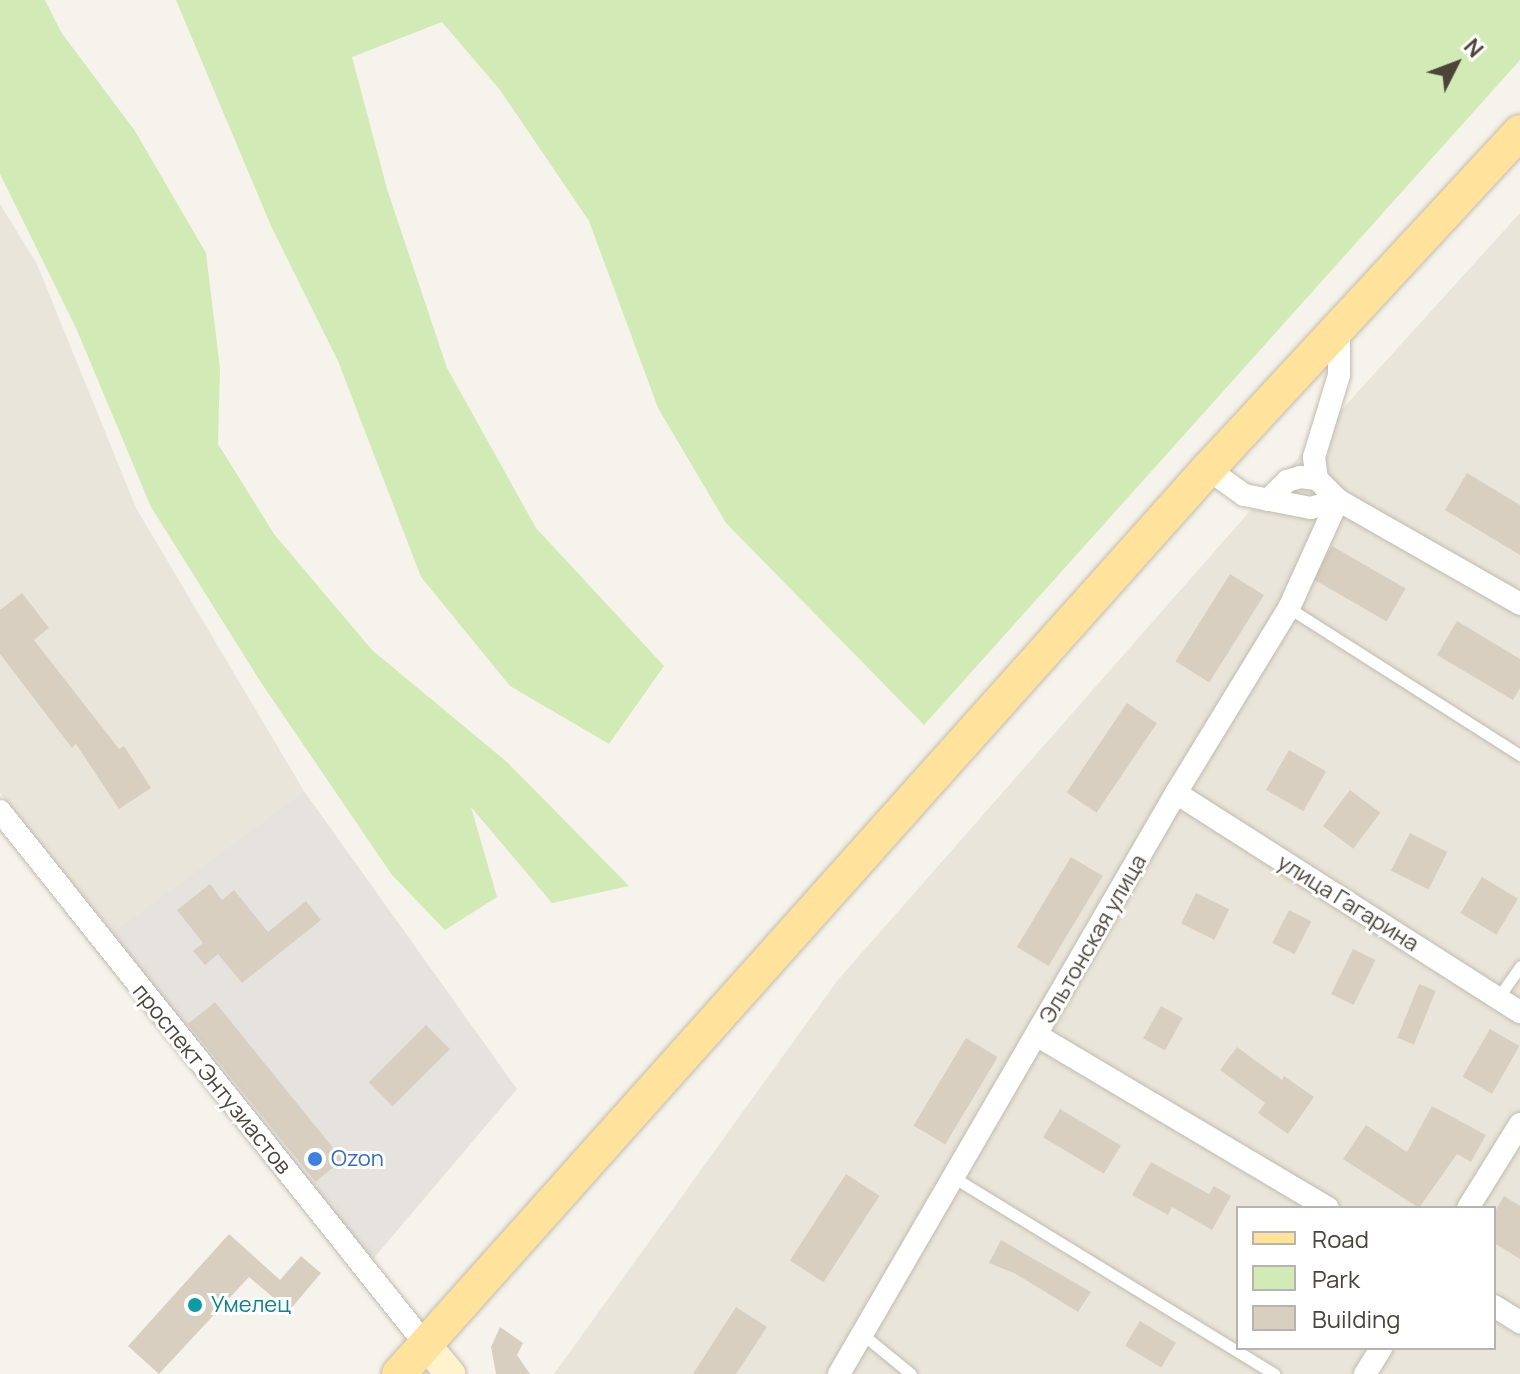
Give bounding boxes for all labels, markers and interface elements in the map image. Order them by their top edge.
north arrow [1416,24,1496,104]
text: N [1457,32,1490,64]
street label: улица Гагарина [1272,849,1424,957]
street label: Эльтонская улица [1034,850,1152,1028]
street label: проспект Энтузиастов [127,979,297,1179]
place label: Ozon [331,1146,384,1172]
marker: Ozon [306,1150,324,1168]
legend [1236,1206,1496,1350]
text: Road [1312,1222,1369,1255]
text: Park [1312,1262,1360,1295]
place label: Умелец [211,1292,291,1318]
marker: Умелец [186,1296,204,1314]
text: Building [1312,1302,1400,1335]

